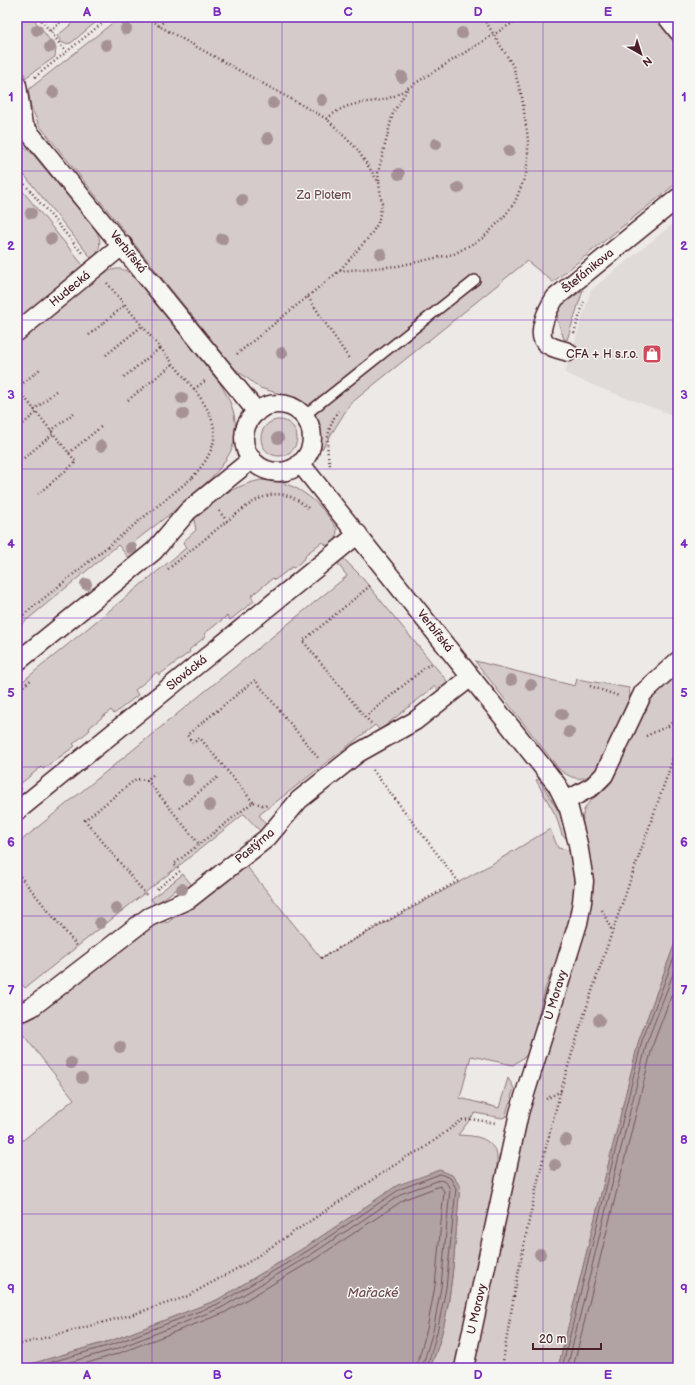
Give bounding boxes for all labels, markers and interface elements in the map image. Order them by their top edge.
text: A [82,4,91,20]
text: B [212,4,222,20]
text: C [343,4,353,20]
text: D [473,4,483,20]
text: E [604,4,613,20]
north arrow [621,34,661,74]
text: N [640,54,654,69]
text: 1 [8,89,14,105]
text: 1 [681,89,687,105]
park label: Za Plotem [296,188,351,203]
street label: Verbířská [106,228,150,276]
text: 2 [7,238,15,254]
text: 2 [680,238,688,254]
street label: Štefánikova [558,244,617,297]
street label: Hudecká [47,268,94,310]
shop icon: CFA + H s.r.o. [641,343,663,365]
place label: CFA + H s.r.o. [566,347,638,362]
text: 3 [7,387,15,403]
text: 3 [680,387,688,403]
text: 4 [7,536,15,552]
text: 4 [680,536,688,552]
street label: Verbířská [414,607,456,656]
street label: Slovácká [164,652,210,694]
text: 5 [7,685,15,701]
text: 5 [680,685,688,701]
street label: Pastýrna [232,825,278,867]
text: 6 [7,834,15,850]
text: 6 [680,834,688,850]
street label: U Moravy [541,968,571,1022]
text: 7 [7,983,15,999]
text: 7 [680,983,688,999]
text: 8 [7,1132,15,1148]
text: 8 [680,1132,688,1148]
text: 9 [7,1281,15,1297]
text: 9 [680,1281,688,1297]
street label: U Moravy [464,1282,490,1336]
water label: Mařacké [347,1285,399,1301]
scale bar [533,1325,601,1351]
text: 20 m [539,1332,566,1347]
text: A [82,1367,91,1383]
text: B [212,1367,222,1383]
text: C [343,1367,353,1383]
text: D [473,1367,483,1383]
text: E [604,1367,613,1383]

